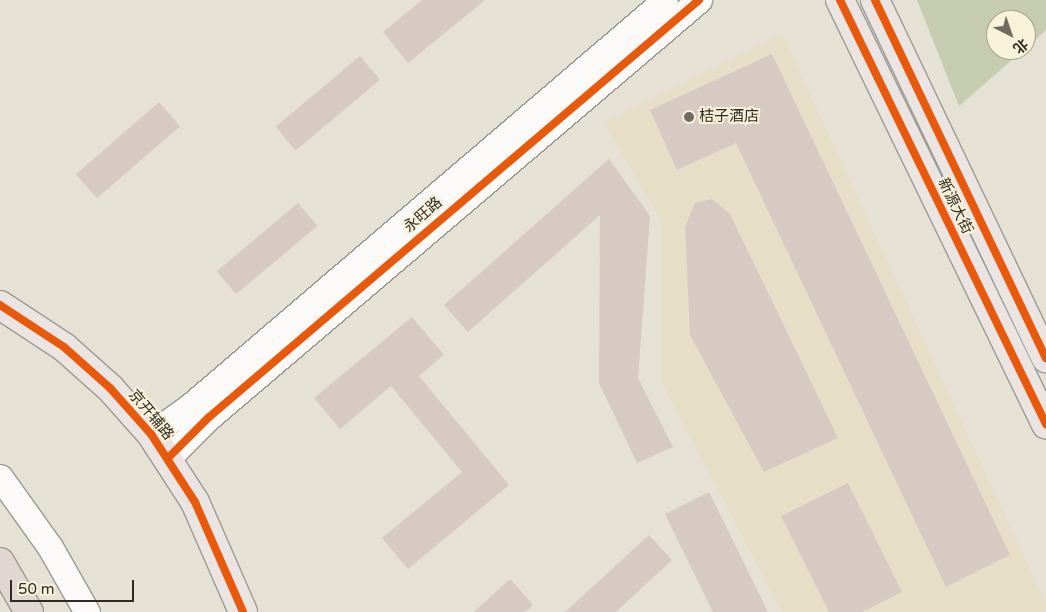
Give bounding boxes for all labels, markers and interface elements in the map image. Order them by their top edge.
north arrow [986,10,1036,60]
text: 北 [1010,35,1031,57]
place label: 桔子酒店 [699,108,759,126]
marker: 桔子酒店 [683,111,695,123]
street label: 新源大街 [934,175,976,237]
street label: 永旺路 [400,193,446,237]
street label: 京开辅路 [125,386,177,444]
scale bar [12,570,136,602]
text: 50 m [18,580,55,598]

